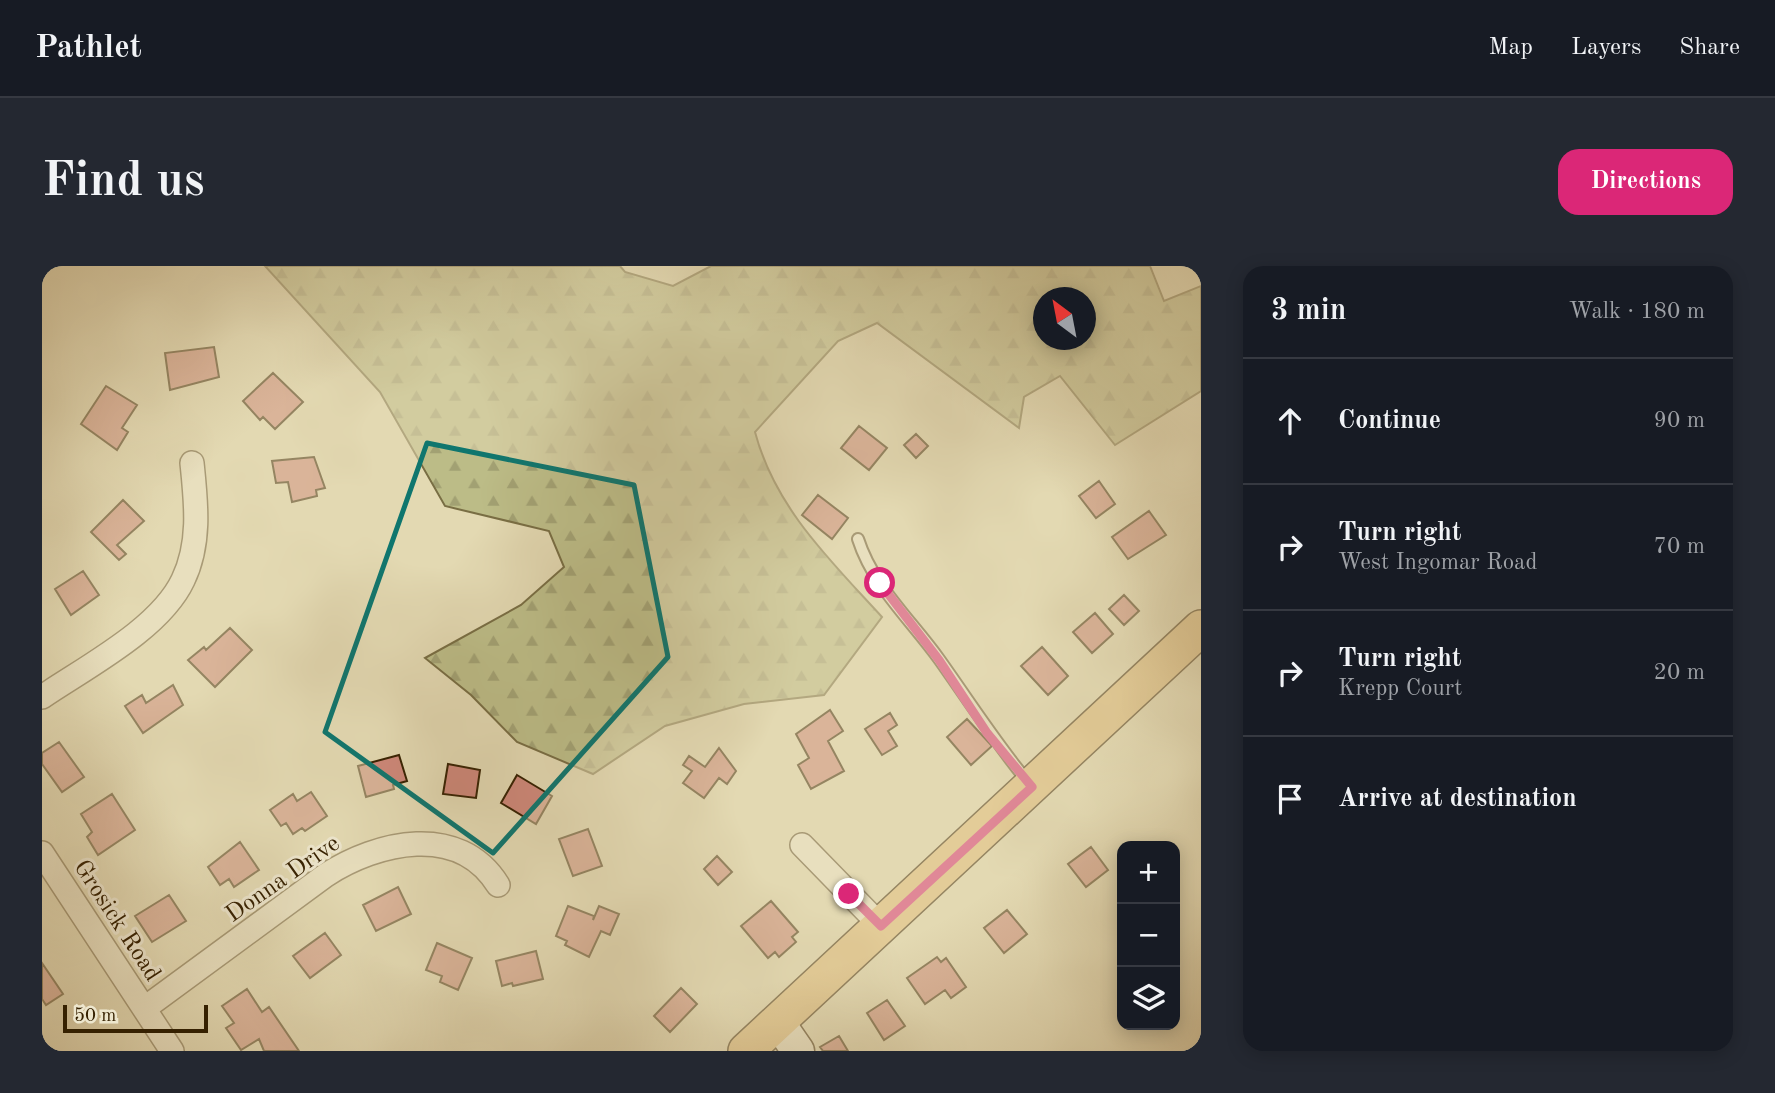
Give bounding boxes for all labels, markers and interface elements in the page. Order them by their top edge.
text: Pathlet [35,32,142,65]
text: Map [1489,36,1533,60]
text: Layers [1571,36,1641,60]
text: Share [1679,36,1740,60]
button: Directions [1558,149,1733,215]
text: Find us [42,158,205,207]
north arrow [1033,287,1096,350]
text: 3 min [1271,296,1346,326]
text: Walk · 180 m [1569,300,1705,323]
icon: ahead [1271,402,1309,440]
text: Continue [1338,408,1441,434]
text: 90 m [1654,409,1705,432]
text: Turn right [1338,520,1461,546]
icon: right [1271,528,1309,566]
text: 70 m [1654,535,1705,558]
text: West Ingomar Road [1338,551,1537,574]
route start [864,567,895,598]
text: Turn right [1338,646,1461,672]
icon: right [1271,654,1309,692]
text: 20 m [1654,661,1705,684]
text: Krepp Court [1338,677,1462,700]
icon: arrive [1271,780,1309,818]
text: Arrive at destination [1338,786,1577,812]
street label: Donna Drive [222,832,344,928]
map controls [1117,841,1180,1030]
button: + [1117,841,1180,904]
street label: Grosick Road [68,856,164,986]
route end [833,878,864,909]
button: − [1117,904,1180,967]
button: layers [1117,967,1180,1030]
scale bar [63,1002,208,1034]
text: 50 m [74,1007,116,1026]

